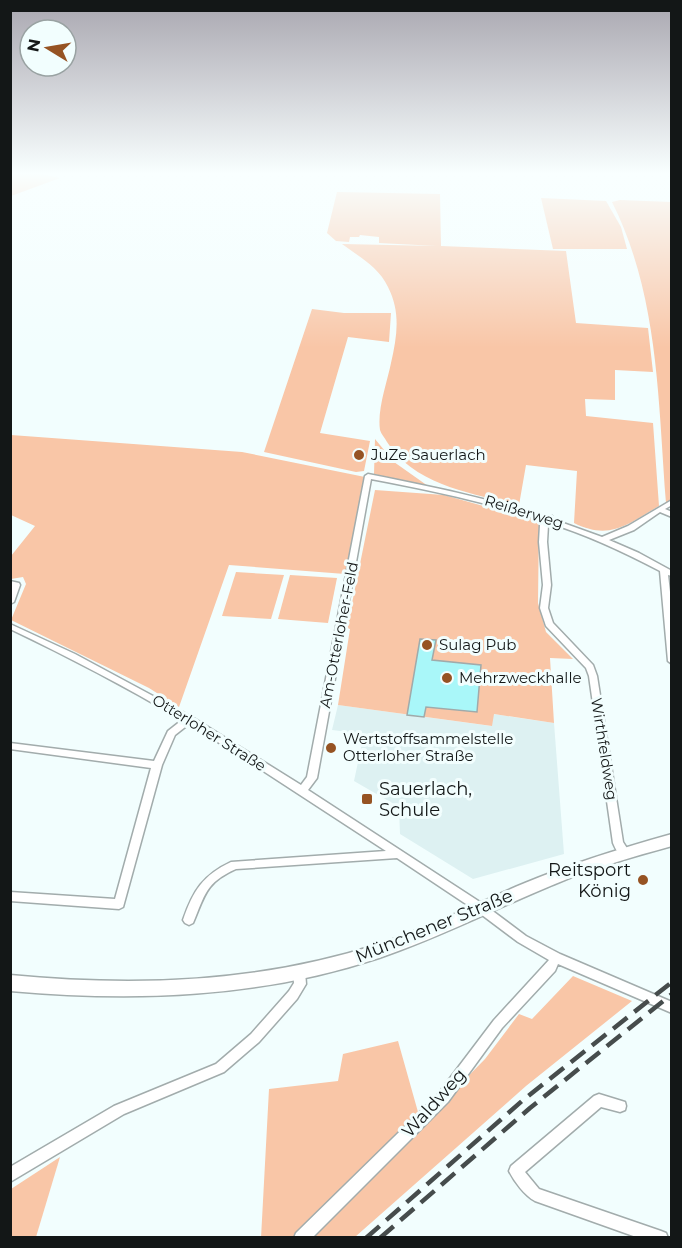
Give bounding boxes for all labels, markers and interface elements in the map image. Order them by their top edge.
north arrow [18,18,78,78]
text: N [23,37,44,53]
place label: JuZe Sauerlach [370,445,486,464]
marker: JuZe Sauerlach [352,448,366,462]
street label: Reißerweg [482,491,566,533]
street label: Am-Otterloher-Feld [315,560,362,710]
place label: Sulag Pub [439,635,516,654]
marker: Sulag Pub [420,638,434,652]
place label: Mehrzweckhalle [459,668,582,687]
marker: Mehrzweckhalle [440,671,454,685]
street label: Otterloher Straße [149,690,270,775]
street label: Wirthfeldweg [587,696,622,801]
place label: Wertstoffsammelstelle Otterloher Straße [343,729,513,765]
marker: Wertstoffsammelstelle Otterloher Straße [324,741,338,755]
place label: Sauerlach, Schule [379,778,472,821]
marker: Sauerlach, Schule [360,792,374,806]
place label: Reitsport König [548,859,631,902]
marker: Reitsport König [636,873,650,887]
street label: Münchener Straße [352,884,516,968]
street label: Waldweg [397,1064,471,1142]

